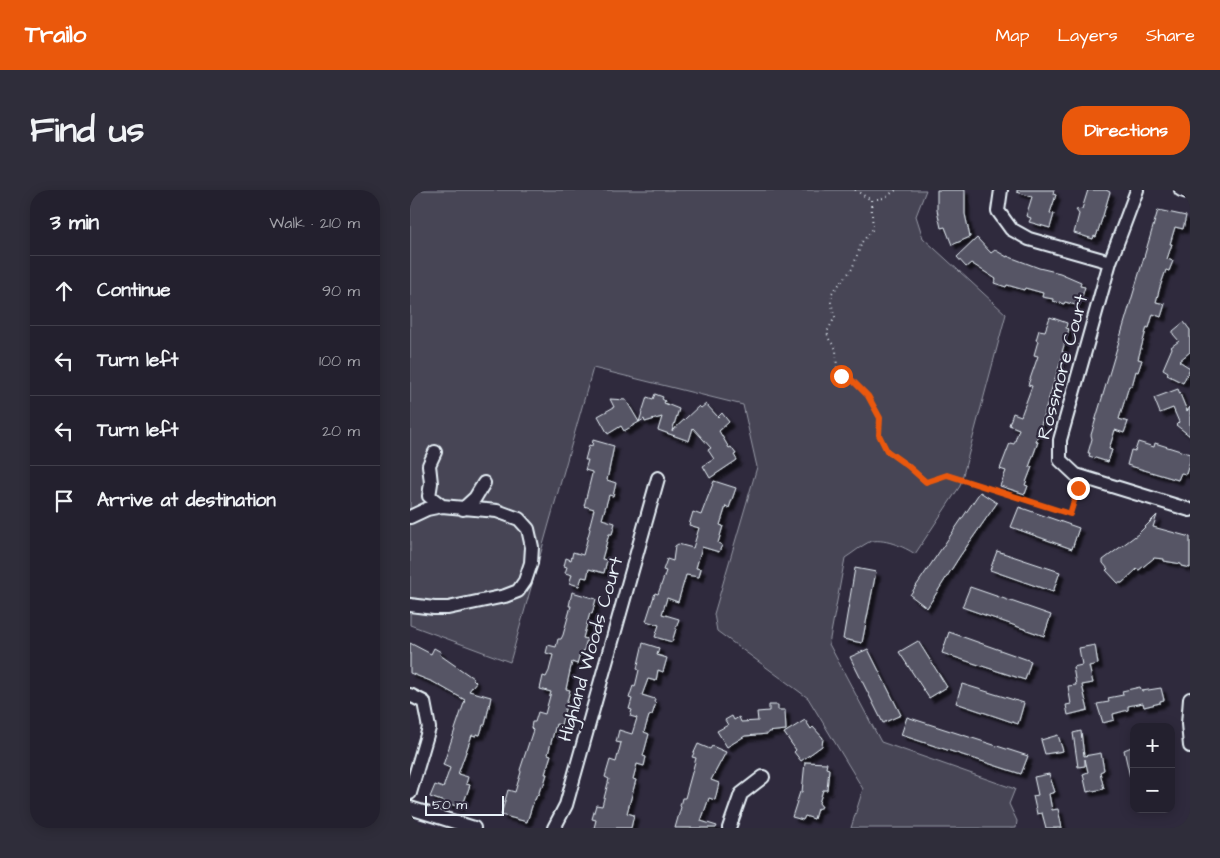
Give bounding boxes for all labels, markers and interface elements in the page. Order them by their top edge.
text: Trailo [25,18,86,52]
text: Map [995,23,1029,48]
text: Layers [1057,23,1118,48]
text: Share [1146,23,1195,48]
text: Find us [30,106,144,155]
button: Directions [1062,106,1190,155]
text: 3 min [50,208,99,237]
text: Walk · 210 m [269,212,360,234]
icon: ahead [50,277,78,305]
text: Continue [97,277,171,304]
text: 90 m [322,280,360,302]
street label: Rossmore Court [1031,291,1095,443]
icon: left [50,347,78,375]
text: Turn left [97,347,178,374]
text: 100 m [319,350,360,372]
route start [830,365,853,388]
icon: left [50,417,78,445]
text: Turn left [97,417,178,444]
text: 20 m [322,420,360,442]
route end [1067,477,1090,500]
icon: arrive [50,487,78,515]
text: Arrive at destination [97,487,276,514]
street label: Highland Woods Court [552,553,631,745]
map controls [1130,723,1175,813]
button: + [1130,723,1175,768]
button: − [1130,768,1175,813]
scale bar [425,793,504,816]
text: 50 m [432,795,467,815]

